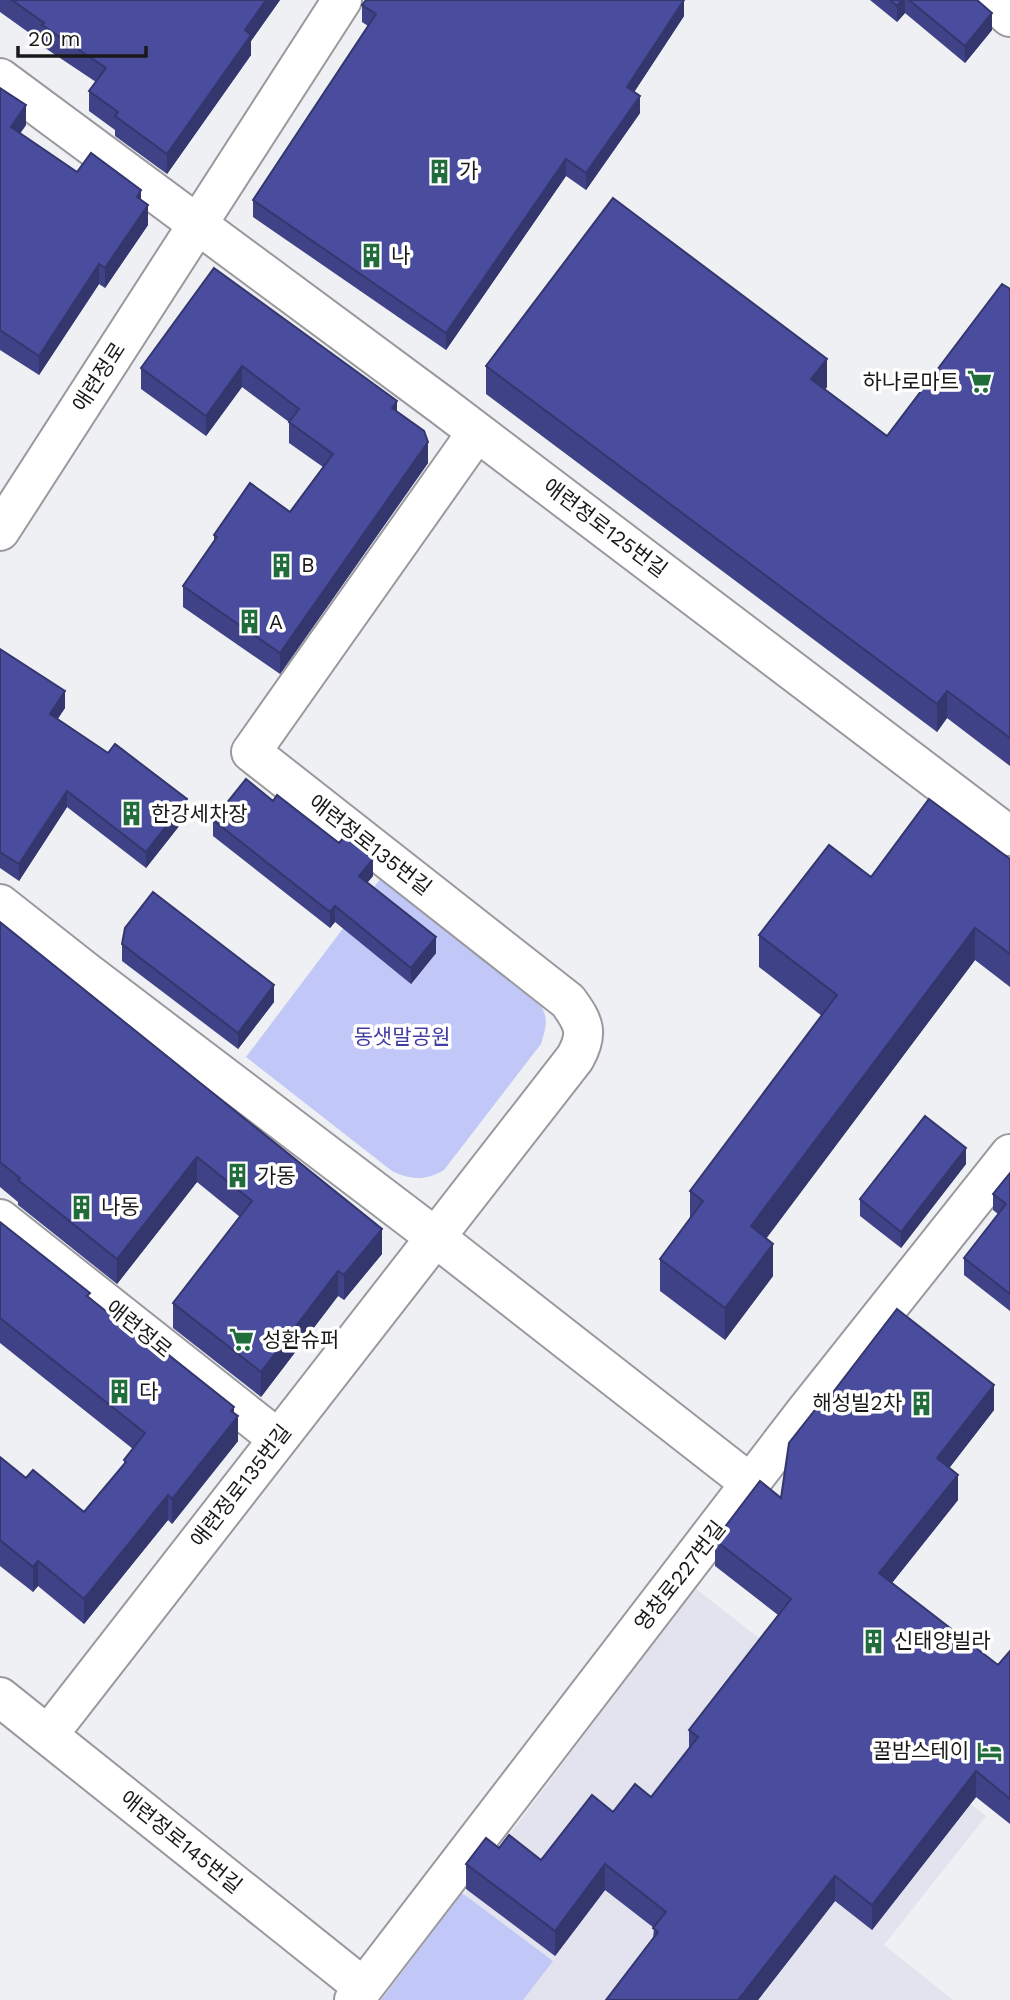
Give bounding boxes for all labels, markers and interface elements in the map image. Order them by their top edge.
scale bar [18,14,145,58]
text: 20 m [28,26,80,51]
building icon: 가 [425,157,453,185]
place label: 가 [459,158,478,183]
building icon: 나 [357,242,385,270]
place label: 나 [391,243,410,268]
street label: 애련정로 [67,338,130,416]
supermarket icon: 하나로마트 [965,368,993,396]
place label: 하나로마트 [862,369,959,394]
street label: 애련정로125번길 [538,473,672,582]
building icon: B [267,551,295,579]
place label: B [301,552,315,577]
building icon: A [235,608,263,636]
place label: A [269,609,283,634]
street label: 애련정로135번길 [304,789,437,900]
building icon: 한강세차장 [117,800,145,828]
place label: 한강세차장 [151,801,248,826]
park label: 동샛말공원 [354,1024,450,1049]
building icon: 가동 [223,1162,251,1190]
place label: 가동 [257,1163,296,1188]
building icon: 나동 [67,1193,95,1221]
place label: 나동 [101,1194,140,1219]
street label: 애련정로 [101,1295,177,1363]
supermarket icon: 성환슈퍼 [228,1326,256,1354]
place label: 성환슈퍼 [262,1327,339,1352]
building icon: 다 [105,1378,133,1406]
place label: 다 [139,1379,158,1404]
building icon: 해성빌2차 [908,1389,936,1417]
place label: 해성빌2차 [812,1390,902,1415]
street label: 애련정로135번길 [185,1419,296,1552]
street label: 영창로227번길 [629,1516,730,1636]
building icon: 신태양빌라 [860,1627,888,1655]
place label: 신태양빌라 [894,1628,991,1653]
hotel icon: 꿀밤스테이 [975,1737,1003,1765]
place label: 꿀밤스테이 [872,1738,969,1763]
street label: 애련정로145번길 [115,1785,247,1898]

